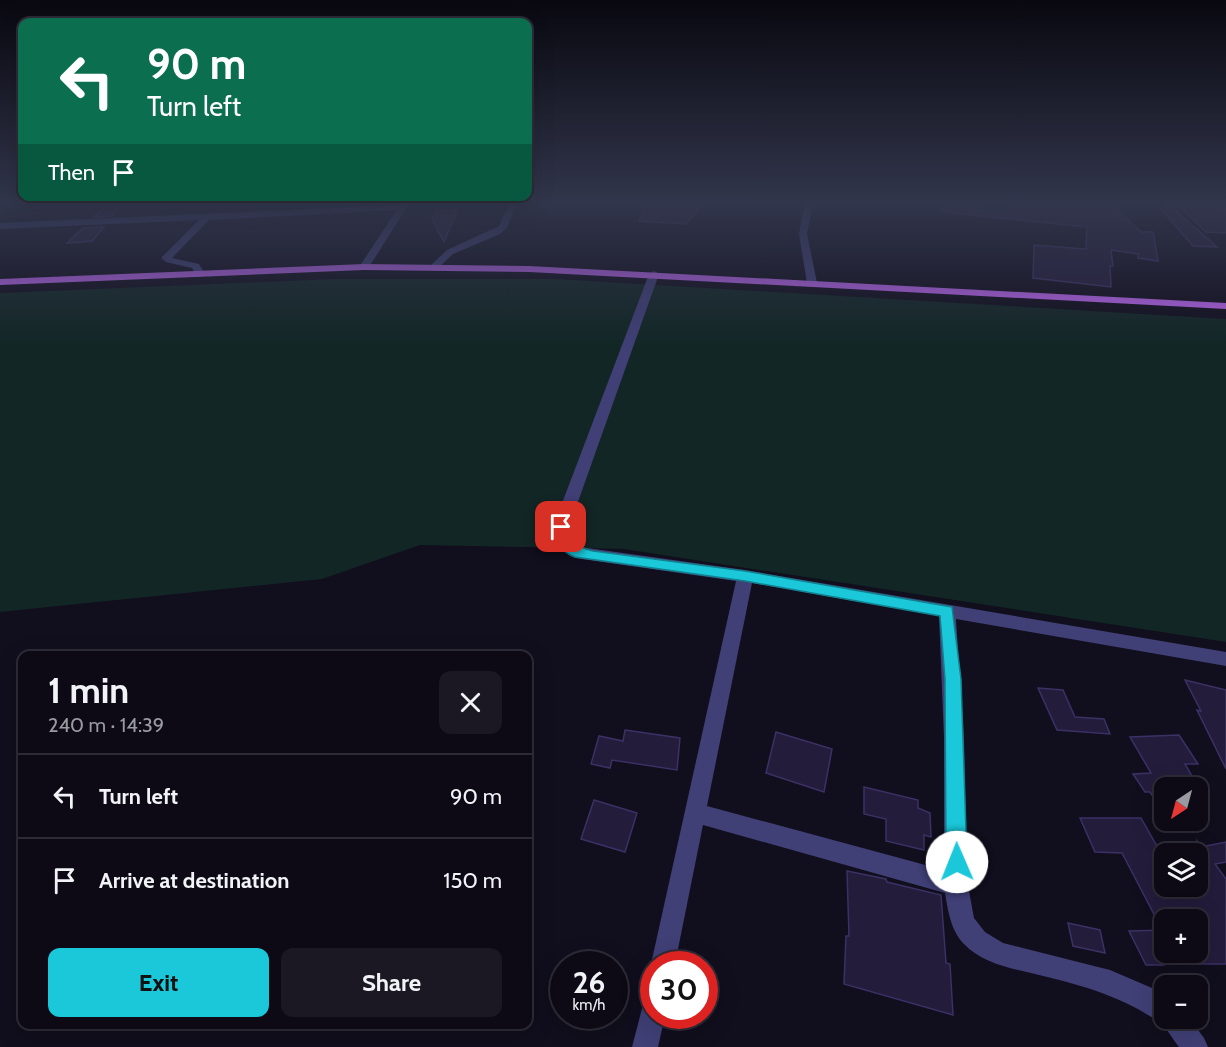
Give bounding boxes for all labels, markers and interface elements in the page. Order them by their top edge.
text: 90 m [147,38,246,90]
icon: left [48,42,126,120]
text: Turn left [147,90,241,123]
icon: arrive [107,156,140,189]
text: Then [48,159,95,186]
pin [535,501,586,552]
icon: arrive [544,510,577,543]
text: 1 min [48,668,129,712]
button: close [439,671,502,734]
text: 240 m · 14:39 [48,713,164,737]
north arrow [1154,777,1208,831]
map controls [1154,777,1208,1029]
icon: left [48,780,81,813]
text: Turn left [99,783,178,810]
text: 90 m [450,783,502,810]
position arrow [925,830,989,894]
button: layers [1154,843,1208,897]
icon: arrive [48,864,81,897]
text: Arrive at destination [99,867,289,894]
text: 150 m [443,867,502,894]
button: + [1154,909,1208,963]
button: Exit [48,948,269,1017]
button: Share [281,948,502,1017]
speed limit sign: 30 [640,951,718,1029]
text: 26 [573,964,605,1001]
button: − [1154,975,1208,1029]
text: km/h [573,996,605,1014]

